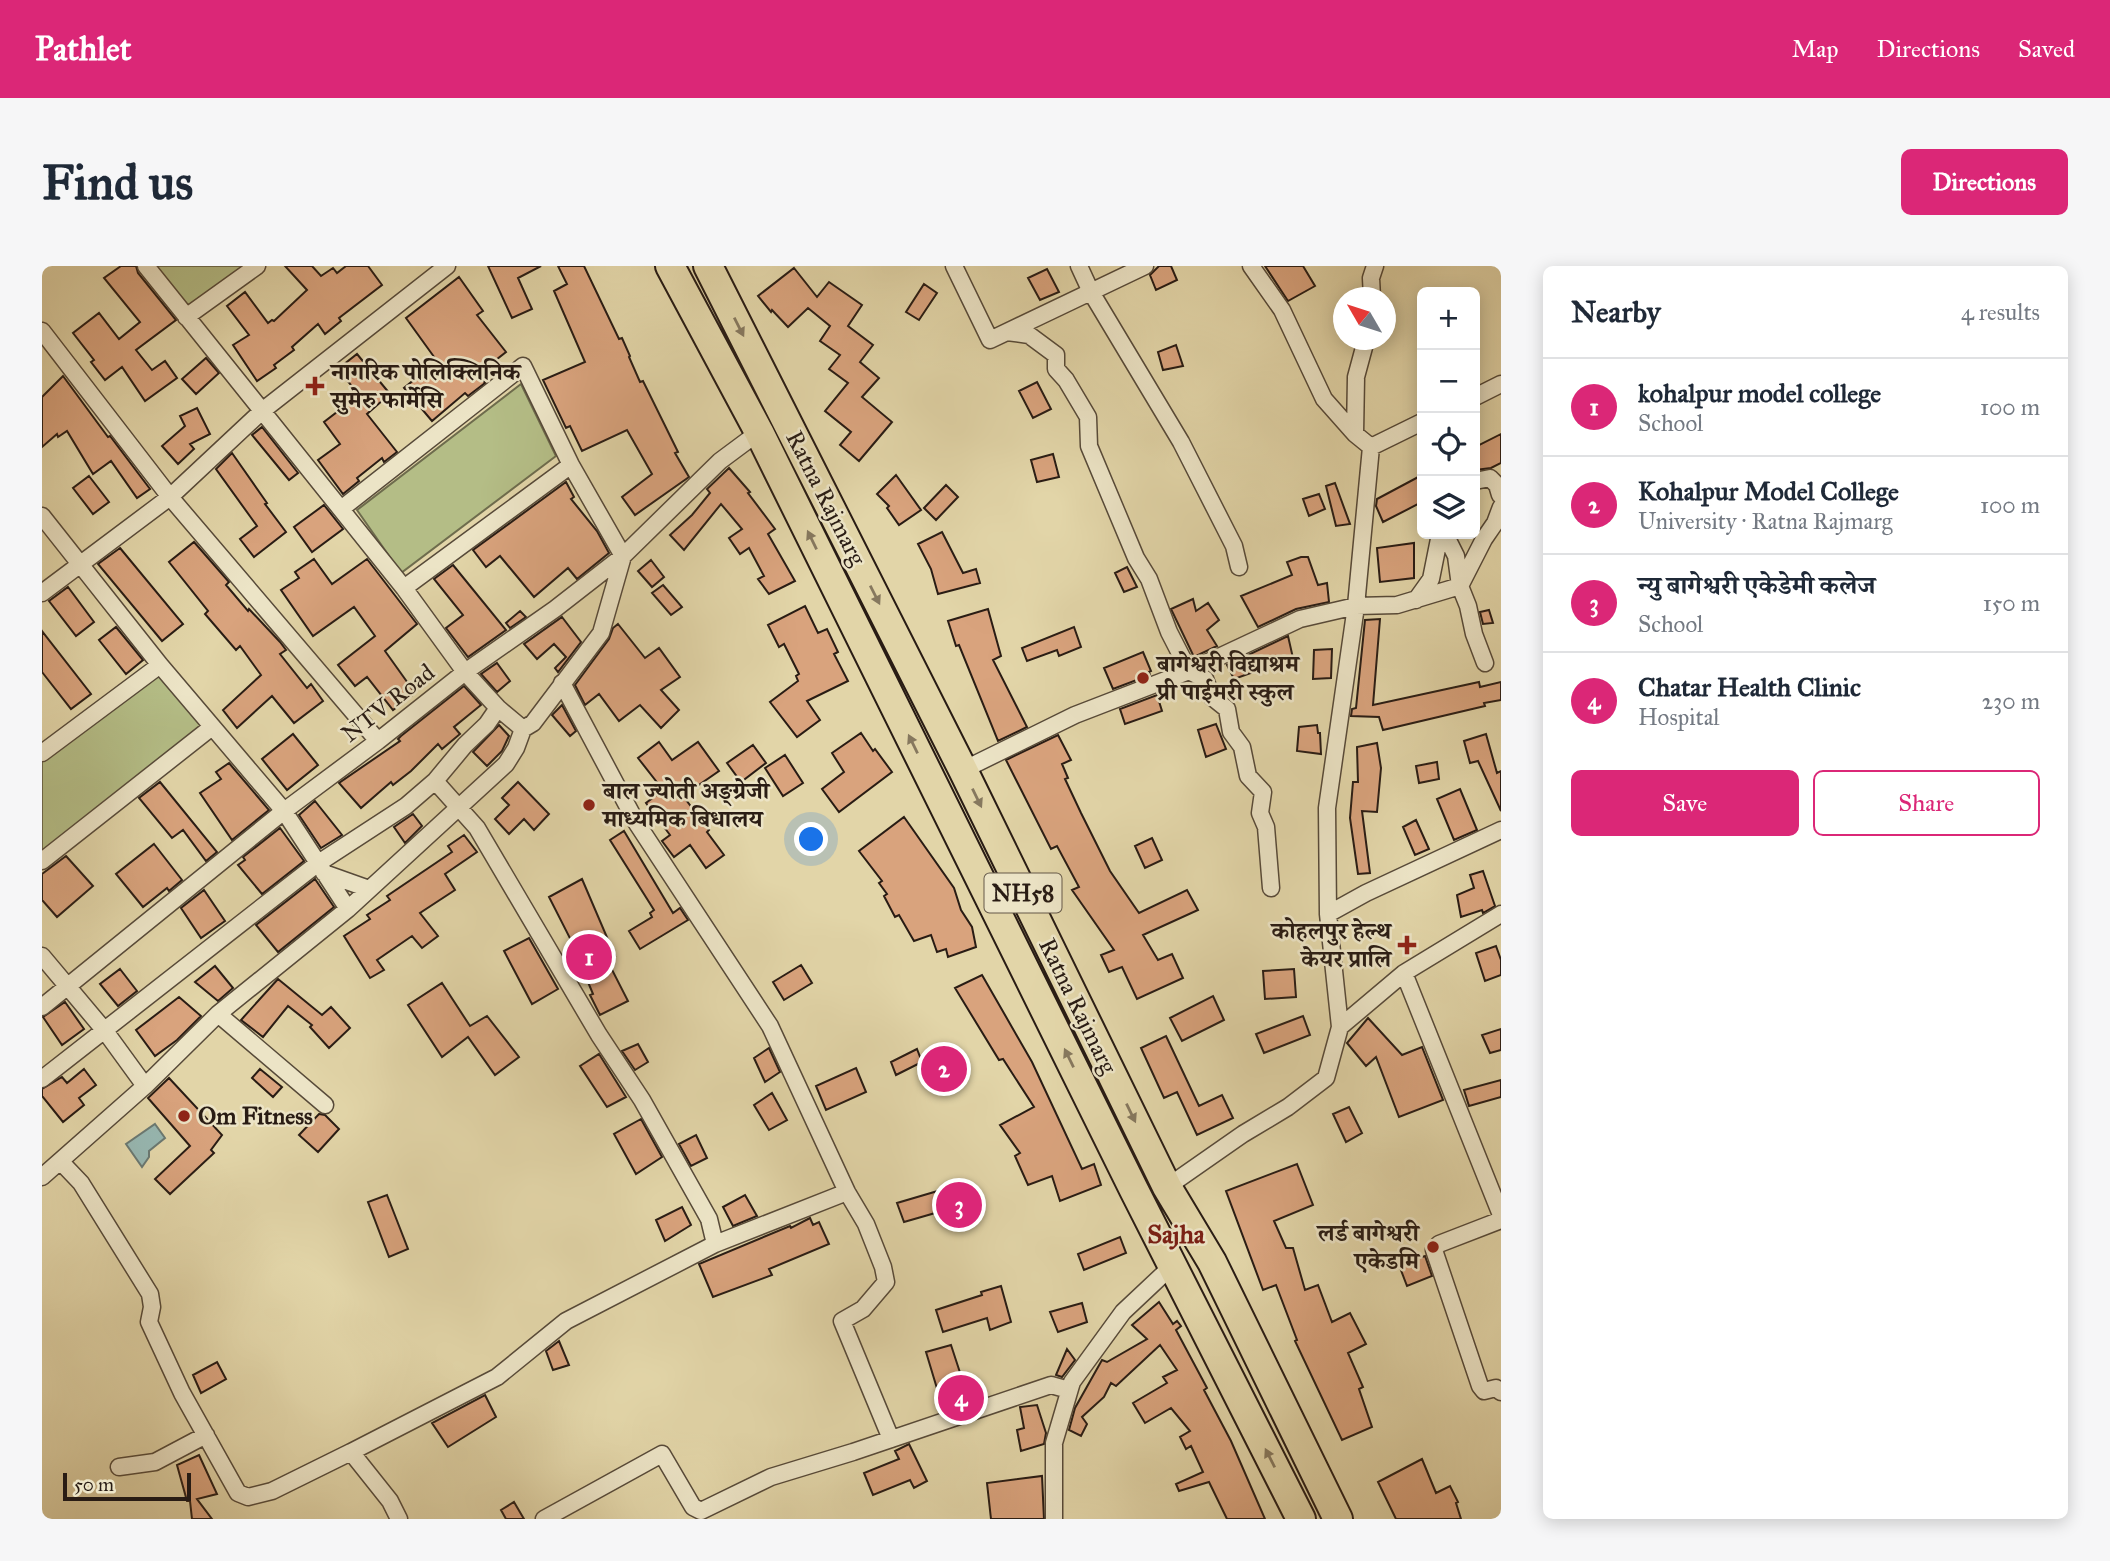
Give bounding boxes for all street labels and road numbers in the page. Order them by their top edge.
street label: Ratna Rajmarg [779,426,873,571]
street label: NTV Road [335,657,441,749]
road number: NH58 [984,874,1062,912]
street label: Ratna Rajmarg [1032,933,1124,1079]

